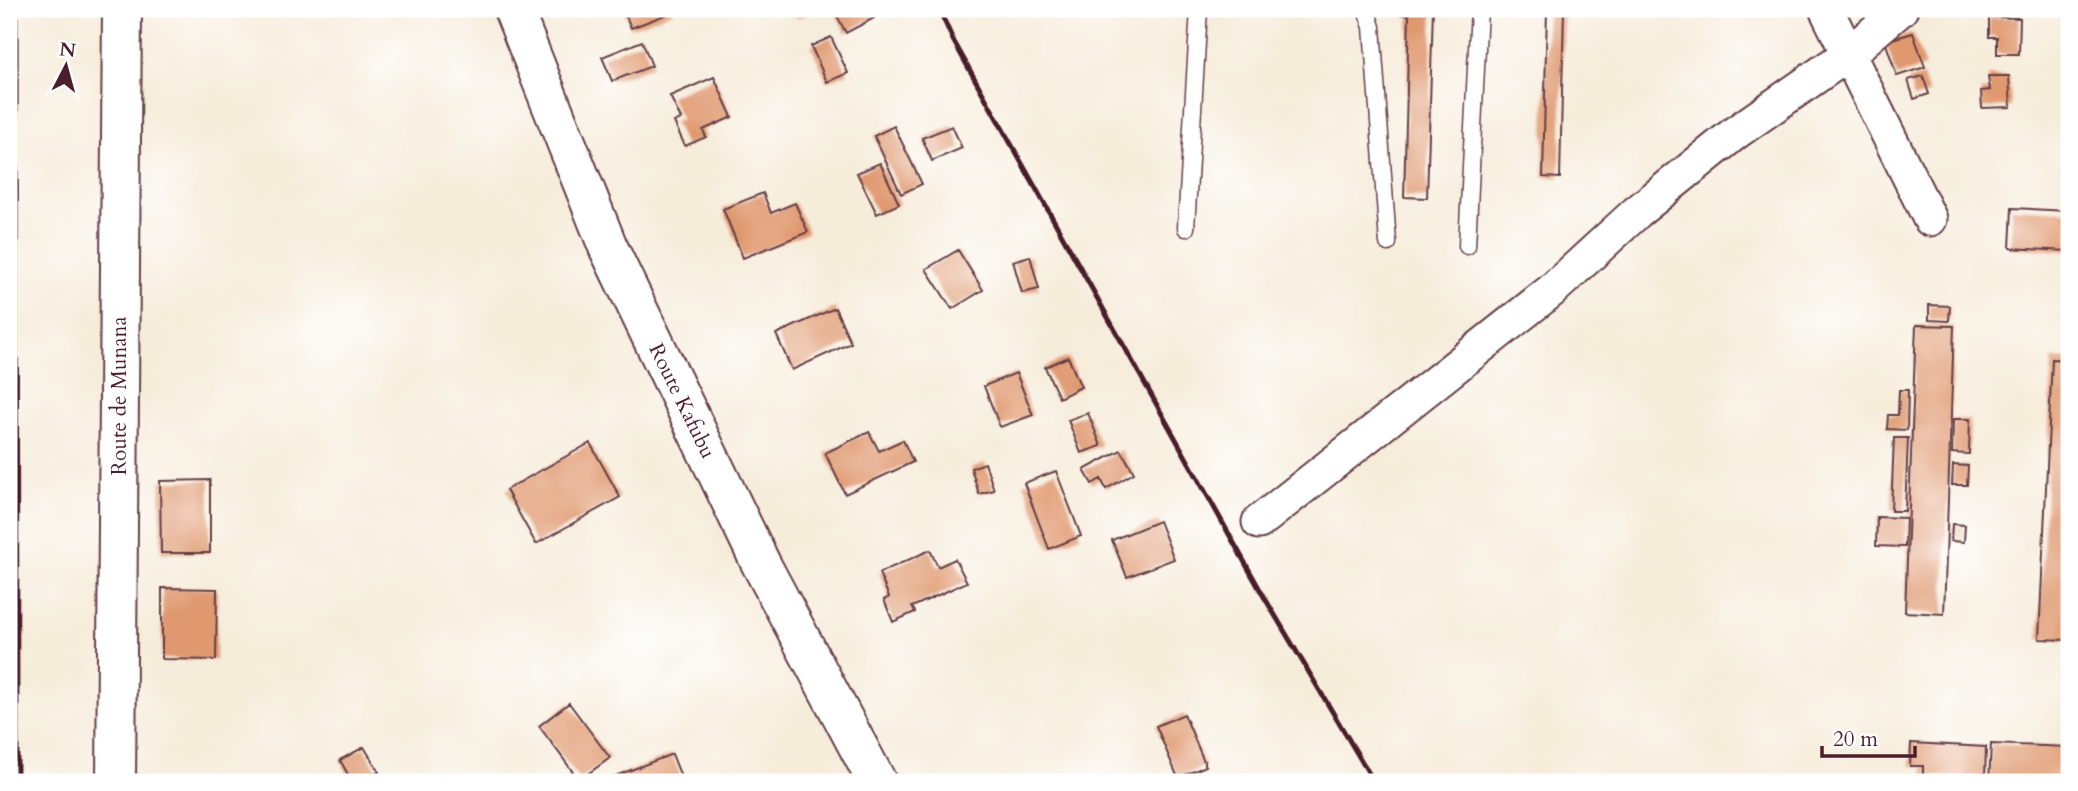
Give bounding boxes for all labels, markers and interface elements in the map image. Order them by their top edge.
north arrow [32,32,102,102]
text: N [58,36,78,64]
street label: Route de Munana [105,317,134,475]
street label: Route Kafubu [642,339,722,463]
scale bar [1822,714,1915,758]
text: 20 m [1833,725,1878,754]

